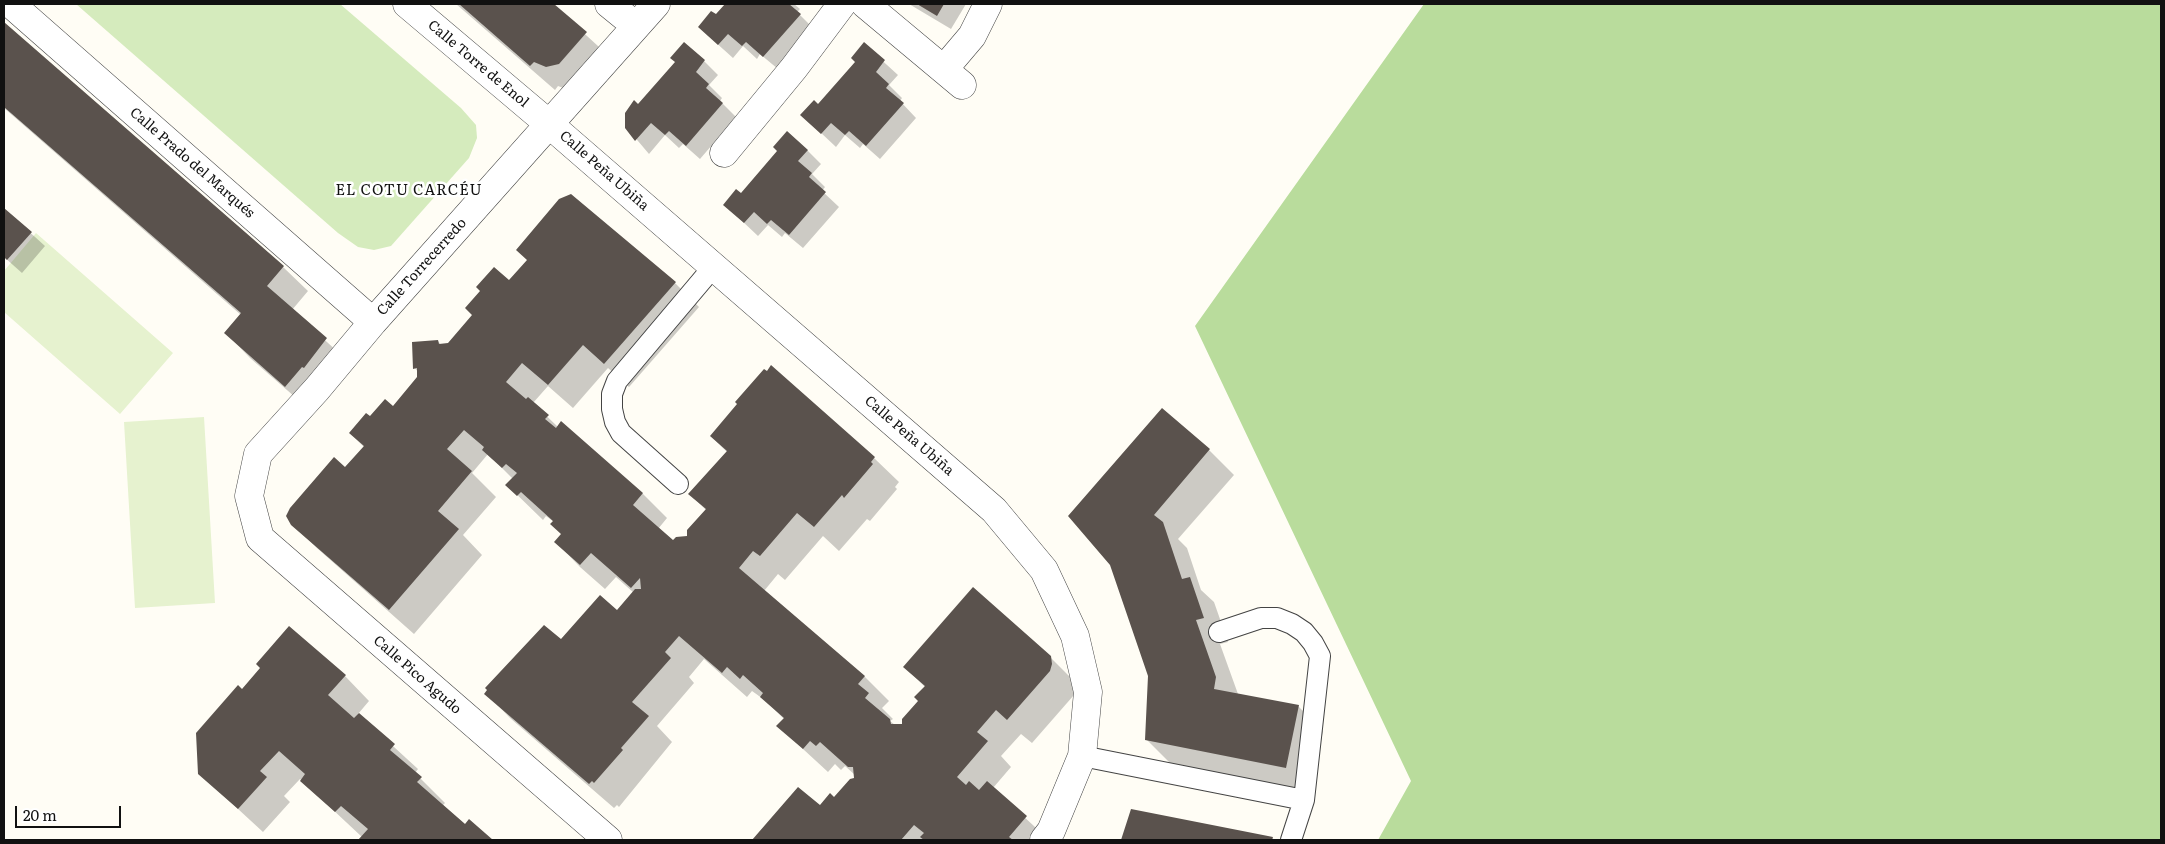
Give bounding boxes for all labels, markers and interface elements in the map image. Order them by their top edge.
street label: Calle Torre de Enol [424,17,532,111]
street label: Calle Prado del Marqués [126,104,258,222]
street label: Calle Peña Ubiña [556,128,652,214]
district label: EL COTU CARCÉU [334,182,484,200]
street label: Calle Torrecerredo [374,215,470,319]
street label: Calle Peña Ubiña [861,393,957,479]
street label: Calle Pico Agudo [370,632,464,718]
scale bar [18,796,124,828]
text: 20 m [23,803,57,826]

